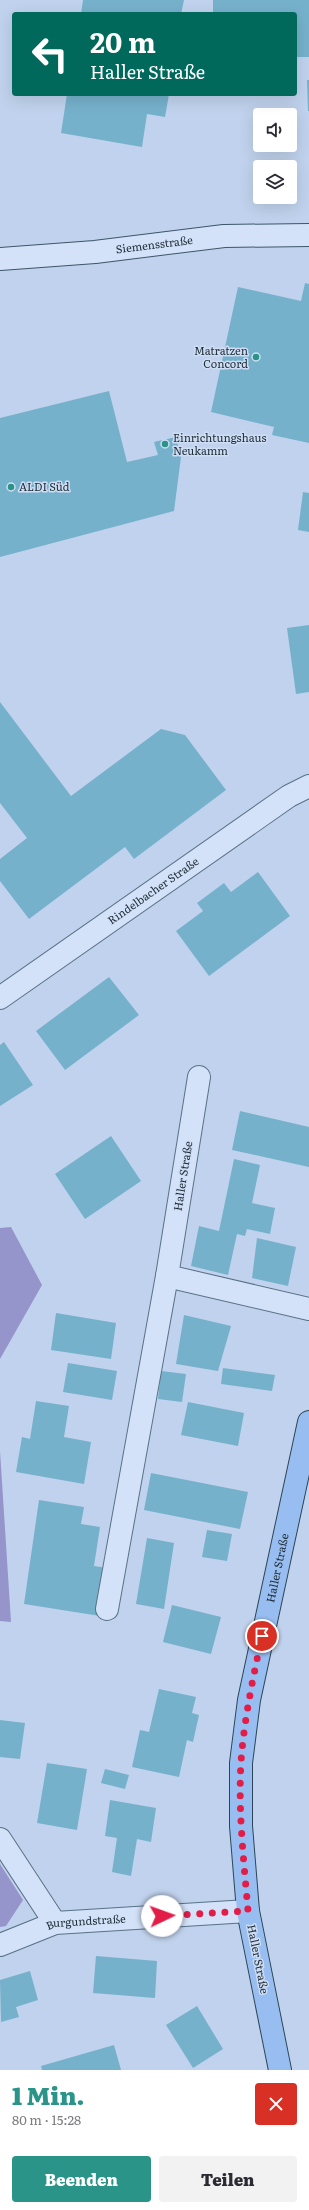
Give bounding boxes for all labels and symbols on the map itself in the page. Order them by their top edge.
street label: Siemensstraße [115,231,194,256]
place label: Matratzen Concord [194,342,248,371]
marker: Matratzen Concord [251,352,261,362]
place label: Einrichtungshaus Neukamm [173,429,266,458]
marker: Einrichtungshaus Neukamm [160,439,170,449]
place label: ALDI Süd [19,478,70,494]
marker: ALDI Süd [6,482,16,492]
street label: Rindelbacher Straße [104,852,202,928]
street label: Haller Straße [169,1140,195,1212]
street label: Haller Straße [261,1531,292,1604]
pin [245,1619,279,1653]
position arrow [141,1895,183,1937]
street label: Burgundstraße [43,1910,126,1933]
street label: Haller Straße [244,1923,274,1995]

